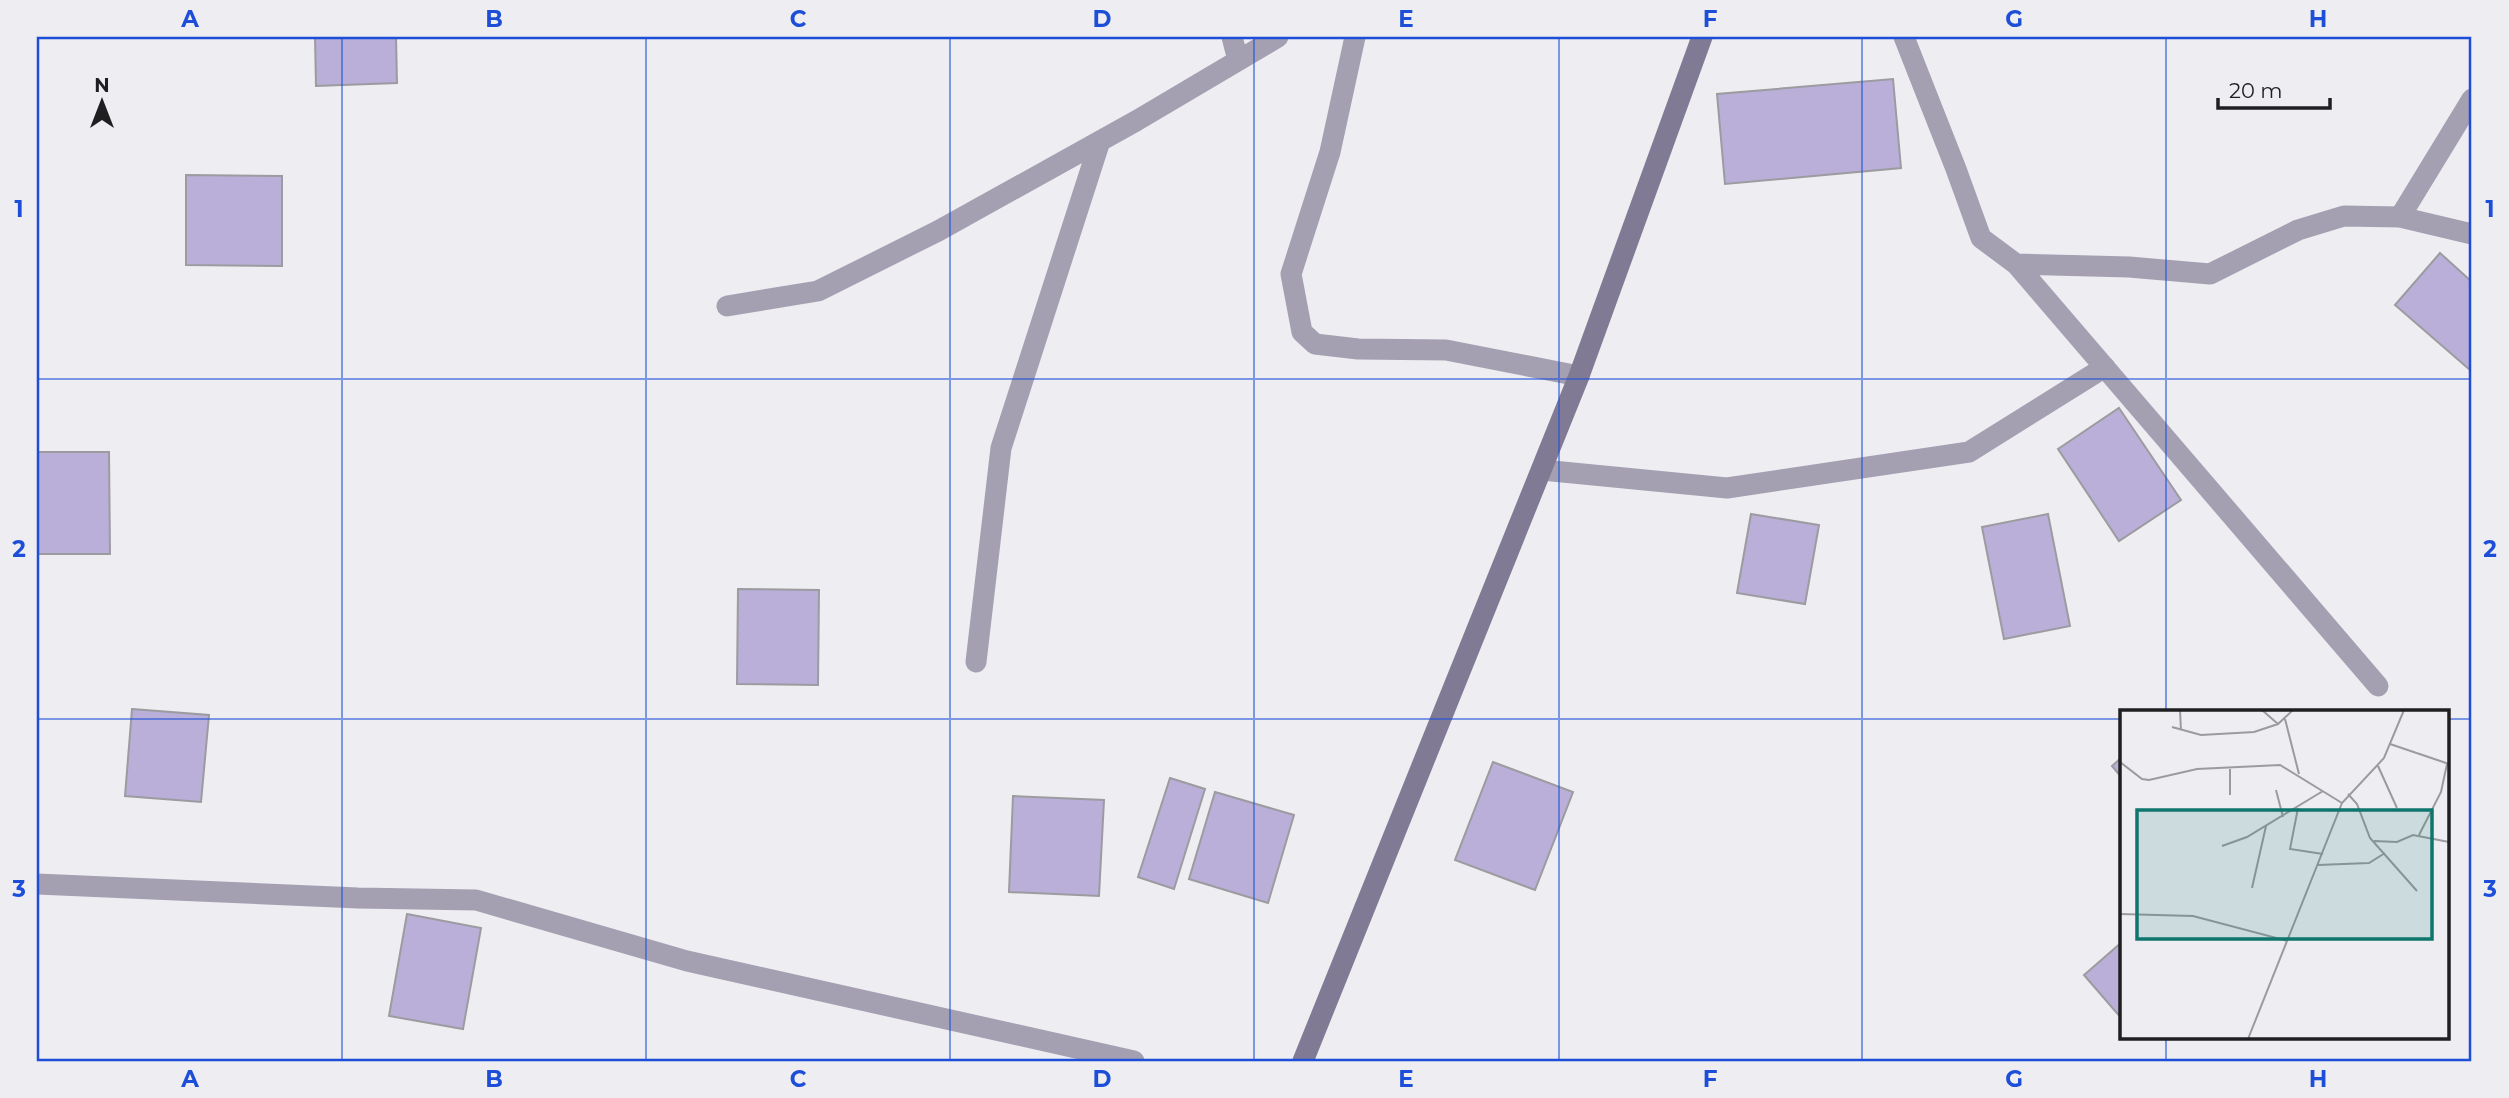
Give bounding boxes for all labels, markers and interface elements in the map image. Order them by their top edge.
text: A [180,5,199,33]
text: B [485,5,503,33]
text: C [790,5,807,33]
text: D [1093,5,1112,33]
text: E [1398,5,1414,33]
text: F [1703,5,1718,33]
text: G [2005,5,2023,33]
text: H [2309,5,2327,33]
north arrow [66,66,136,136]
scale bar [2218,66,2330,110]
text: N [94,74,110,97]
text: 20 m [2229,78,2283,103]
text: 1 [14,195,24,223]
text: 1 [2485,195,2495,223]
text: 2 [12,535,26,563]
text: 2 [2483,535,2497,563]
inset map [2120,710,2450,1038]
text: 3 [11,875,26,903]
text: 3 [2482,875,2497,903]
text: A [180,1065,199,1093]
text: B [485,1065,503,1093]
text: C [790,1065,807,1093]
text: D [1093,1065,1112,1093]
text: E [1398,1065,1414,1093]
text: F [1703,1065,1718,1093]
text: G [2005,1065,2023,1093]
text: H [2309,1065,2327,1093]

